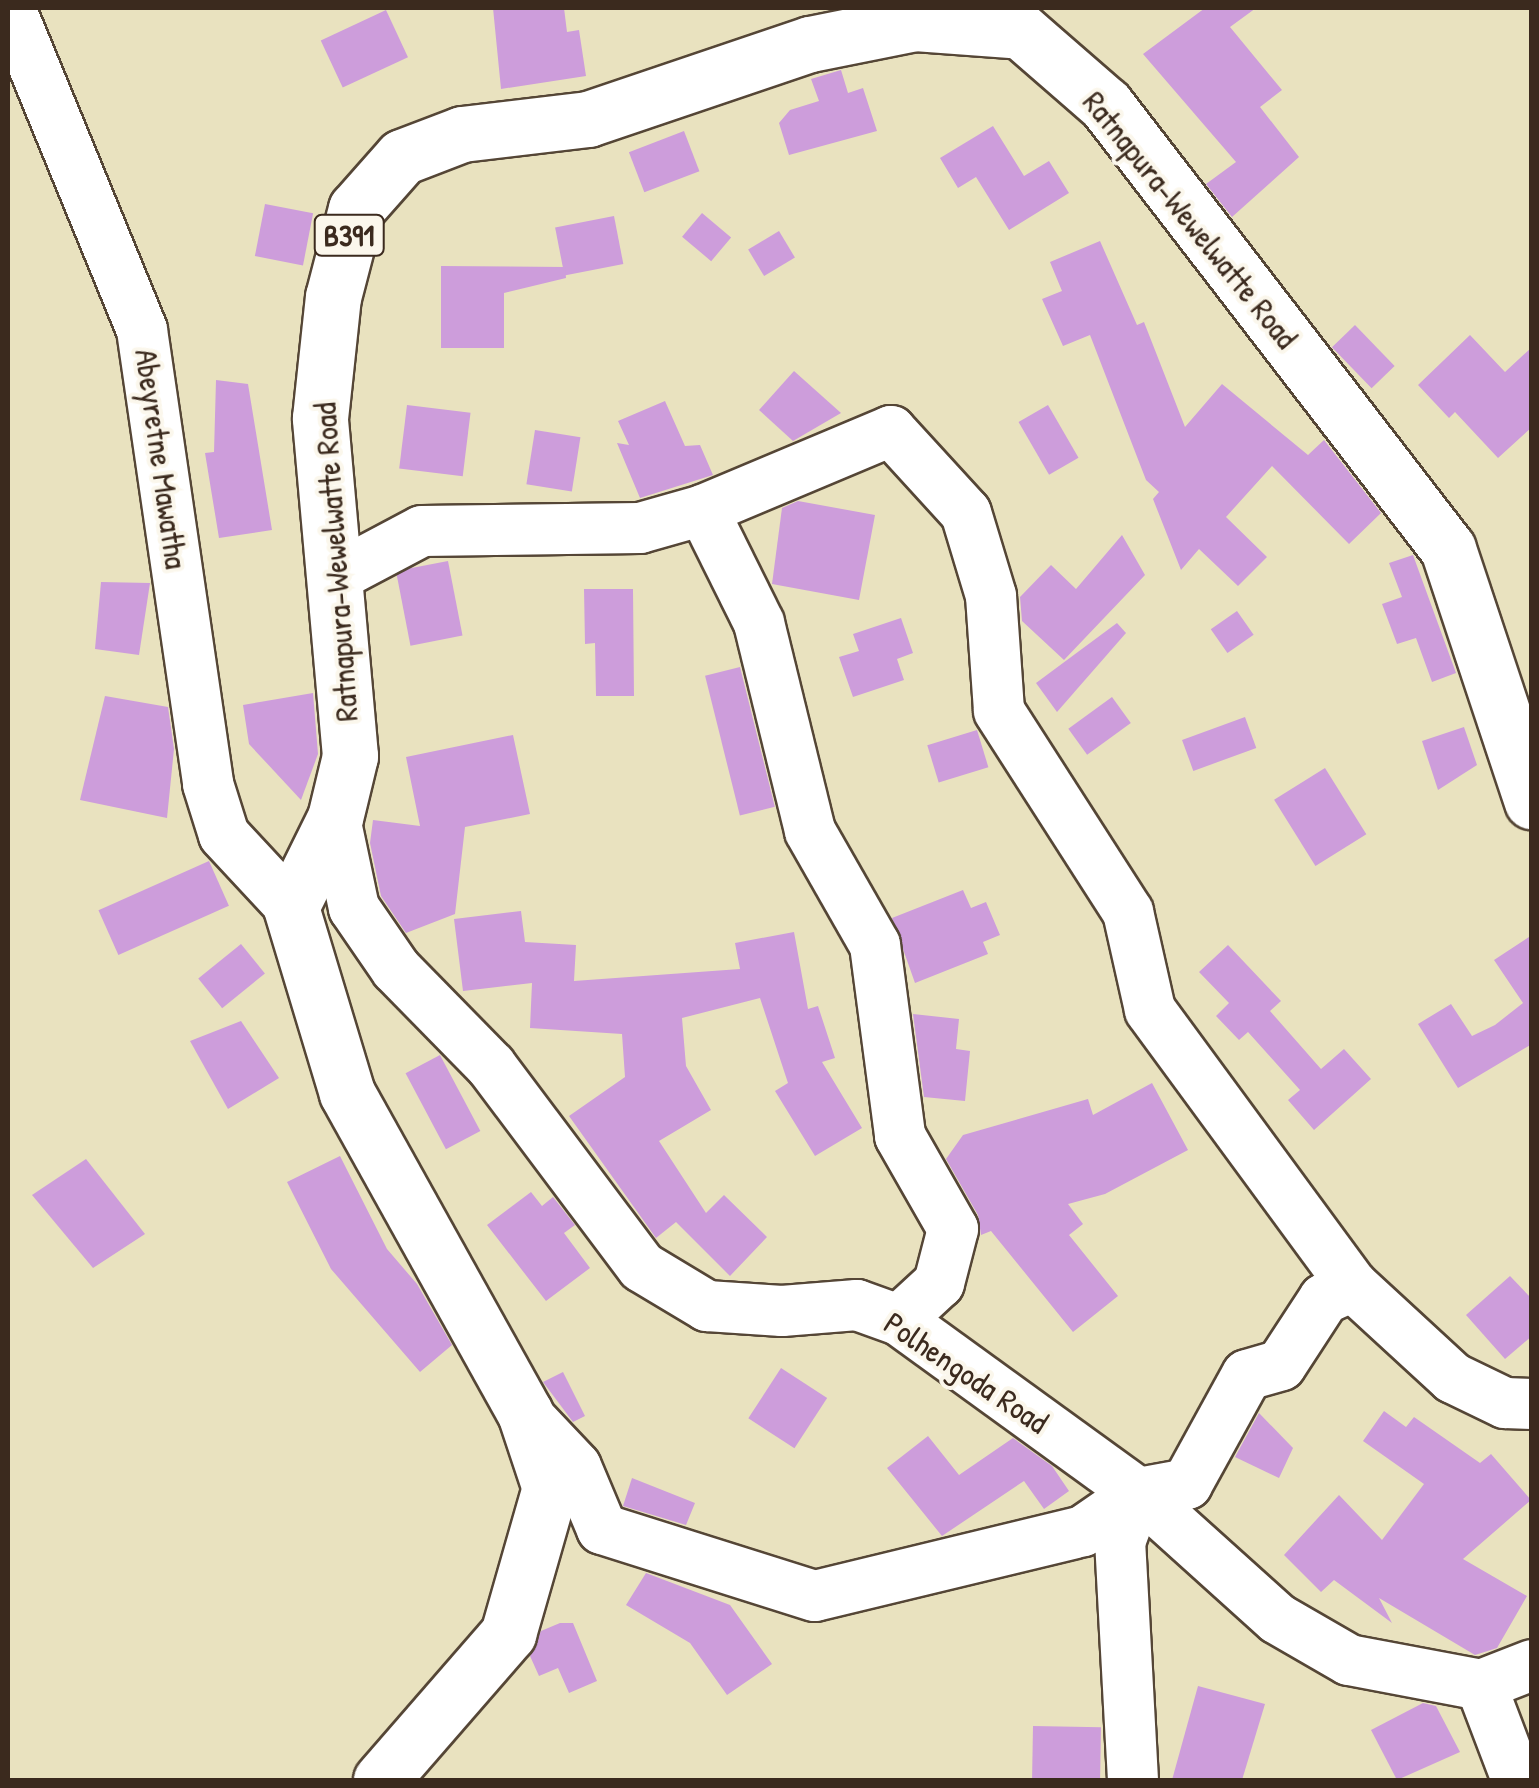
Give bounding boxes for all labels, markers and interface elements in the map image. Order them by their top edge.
street label: Ratnapura-Wewelwatte Road [1074,84,1306,356]
road number: B391 [312,210,386,260]
street label: Abeyretne Mawatha [127,347,195,571]
street label: Ratnapura-Wewelwatte Road [306,401,366,723]
street label: Polhengoda Road [877,1304,1055,1442]

